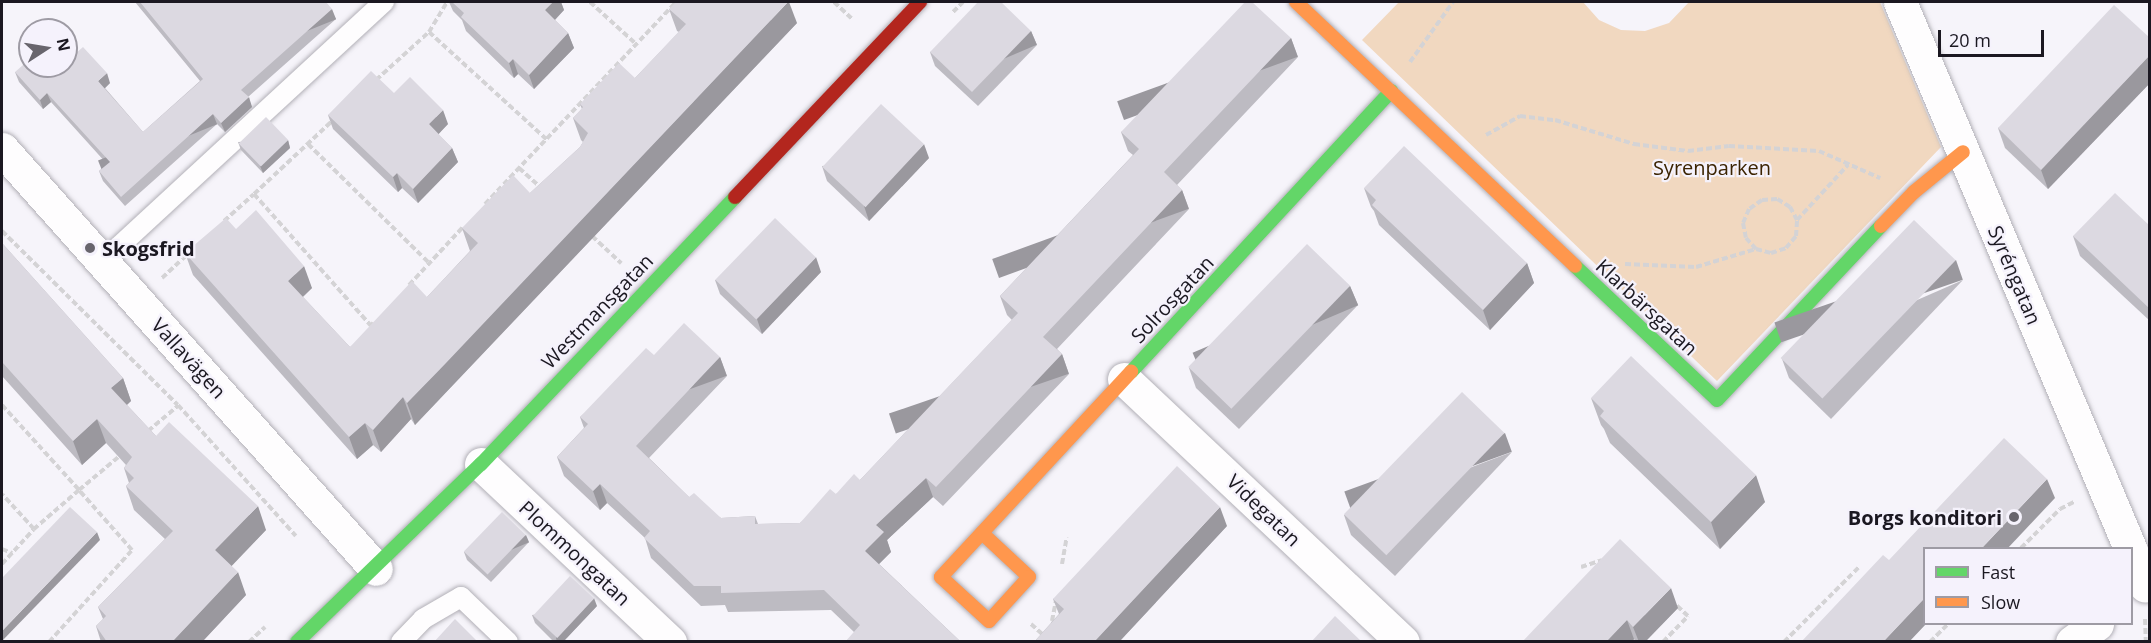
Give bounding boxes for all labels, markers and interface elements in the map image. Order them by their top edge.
north arrow [18,18,78,78]
scale bar [1941,18,2048,56]
text: 20 m [1949,28,1991,52]
text: N [52,36,76,53]
park label: Syrenparken [1653,155,1771,179]
street label: Syréngatan [1983,222,2047,328]
place label: Skogsfrid [102,236,195,260]
marker: Skogsfrid [83,241,97,255]
street label: Westmansgatan [536,249,658,373]
street label: Solrosgatan [1126,250,1218,348]
street label: Klarbärsgatan [1591,254,1703,360]
street label: Vallavägen [147,313,231,403]
street label: Videgatan [1222,469,1306,551]
street label: Plommongatan [515,495,635,611]
place label: Borgs konditori [1848,505,2002,529]
marker: Borgs konditori [2007,510,2021,524]
legend [1923,547,2133,625]
text: Fast [1981,560,2015,584]
text: Slow [1981,590,2020,614]

